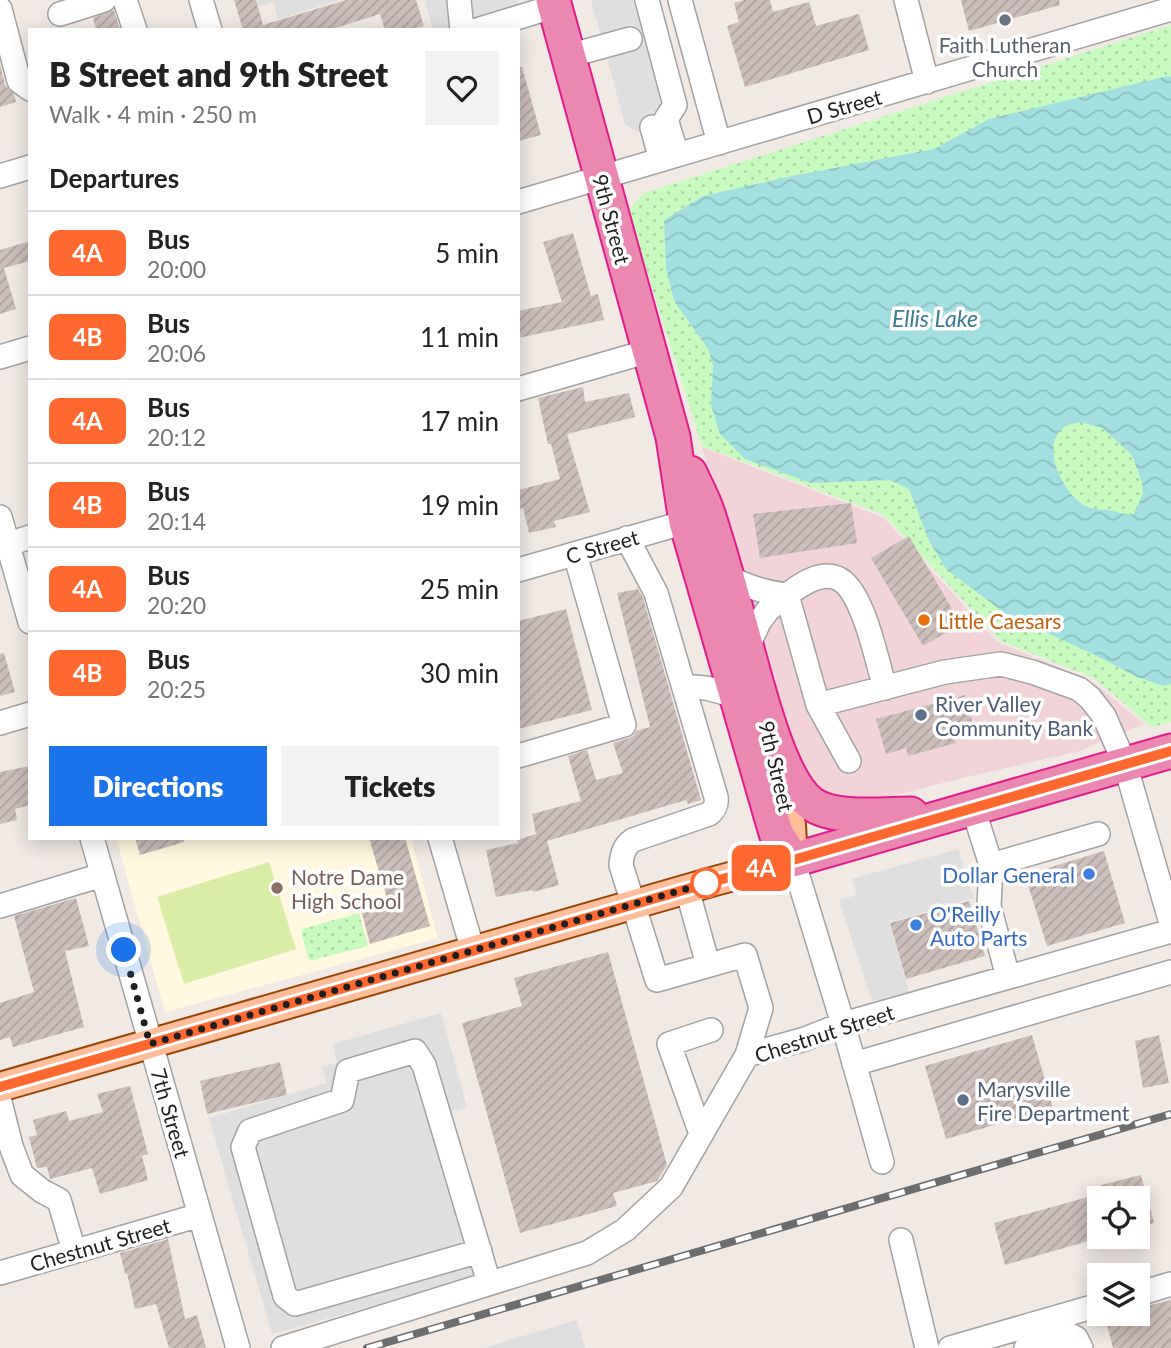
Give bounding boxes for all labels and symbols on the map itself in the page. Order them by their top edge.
marker: Faith Lutheran Church [997,12,1013,28]
place label: Faith Lutheran Church [939,32,1071,81]
street label: D Street [804,83,885,129]
street label: 9th Street [588,171,636,267]
water label: Ellis Lake [892,304,978,332]
street label: C Street [563,524,642,568]
place label: Little Caesars [938,608,1061,633]
marker: Little Caesars [916,612,932,628]
place label: River Valley Community Bank [935,691,1094,740]
marker: River Valley Community Bank [913,707,929,723]
street label: 9th Street [754,718,800,814]
line badge: 4A [730,845,792,891]
place label: Dollar General [942,862,1075,887]
place label: Notre Dame High School [291,864,404,913]
marker: Dollar General [1081,866,1097,882]
unlabelled marker [691,868,721,898]
marker: Notre Dame High School [269,880,285,896]
place label: O'Reilly Auto Parts [930,901,1027,950]
marker: O'Reilly Auto Parts [908,917,924,933]
your location [106,932,141,967]
street label: Chestnut Street [751,999,897,1067]
street label: 7th Street [146,1065,196,1161]
place label: Marysville Fire Department [977,1076,1130,1125]
marker: Marysville Fire Department [955,1092,971,1108]
street label: Chestnut Street [27,1212,174,1276]

